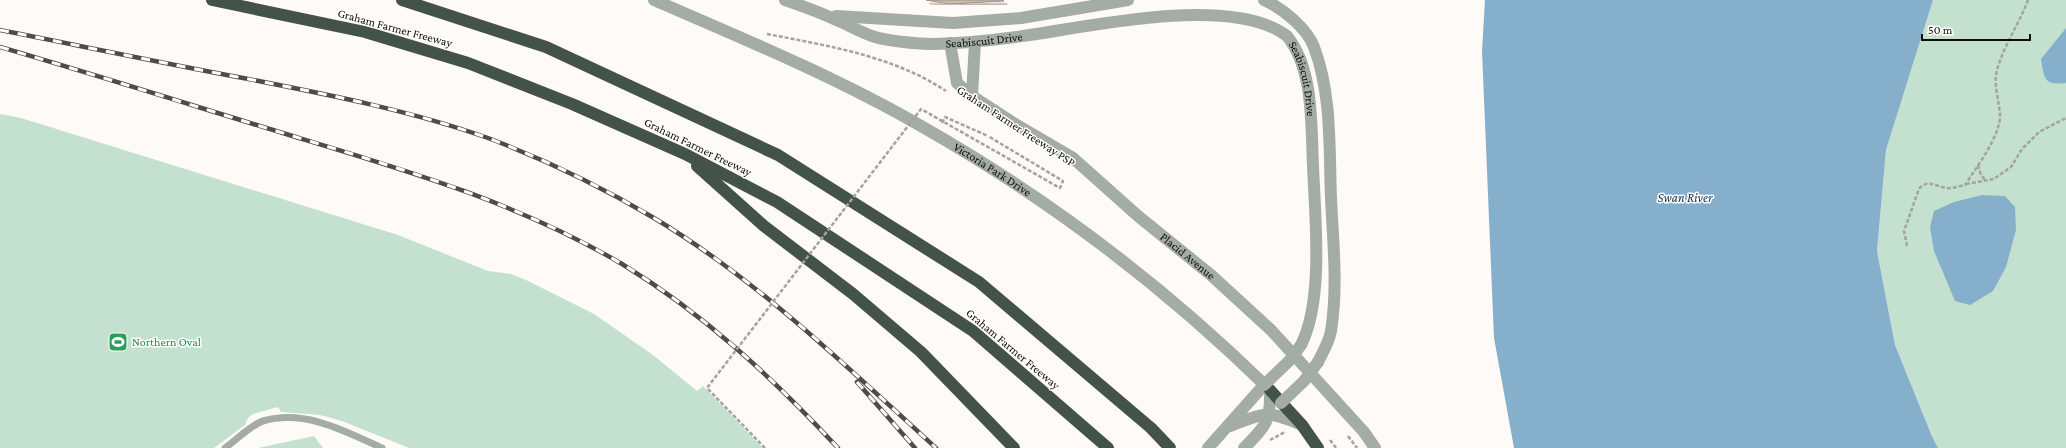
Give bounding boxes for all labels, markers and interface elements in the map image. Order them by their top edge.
street label: Graham Farmer Freeway [336,6,454,50]
scale bar [1922,16,2030,42]
text: 50 m [1928,23,1953,37]
street label: Seabiscuit Drive [945,29,1023,51]
street label: Seabiscuit Drive [1286,38,1318,117]
street label: Graham Farmer Freeway PSP [954,83,1078,169]
street label: Graham Farmer Freeway [642,115,755,179]
street label: Victoria Park Drive [951,140,1034,199]
water label: Swan River [1658,190,1713,205]
street label: Placid Avenue [1157,230,1218,282]
street label: Graham Farmer Freeway [963,306,1063,393]
sports icon: Northern Oval [107,331,129,353]
place label: Northern Oval [132,335,201,349]

